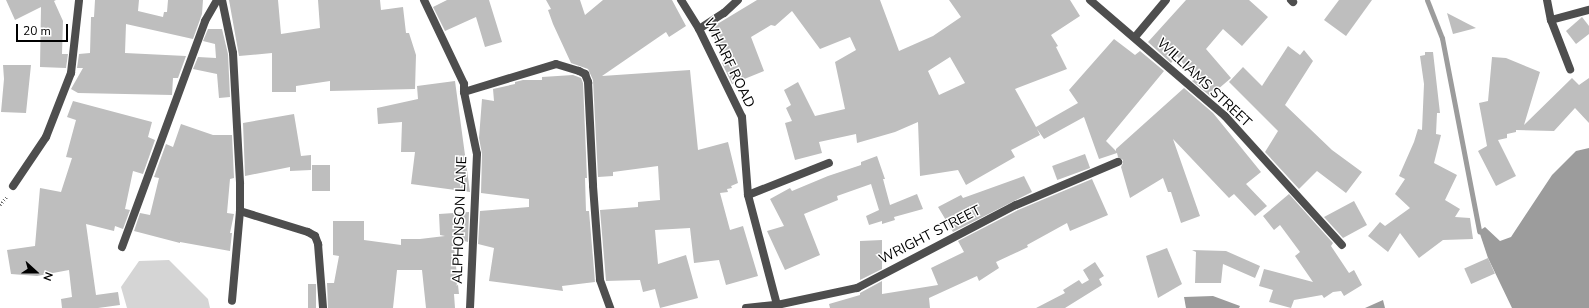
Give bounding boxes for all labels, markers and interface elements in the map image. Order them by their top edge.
scale bar [18,16,70,42]
street label: WHARF ROAD [700,16,758,110]
text: 20 m [23,23,51,39]
street label: WILLIAMS STREET [1153,35,1255,131]
street label: ALPHONSON LANE [449,156,471,284]
street label: WRIGHT STREET [876,202,984,268]
north arrow [16,252,56,292]
text: N [39,270,56,283]

